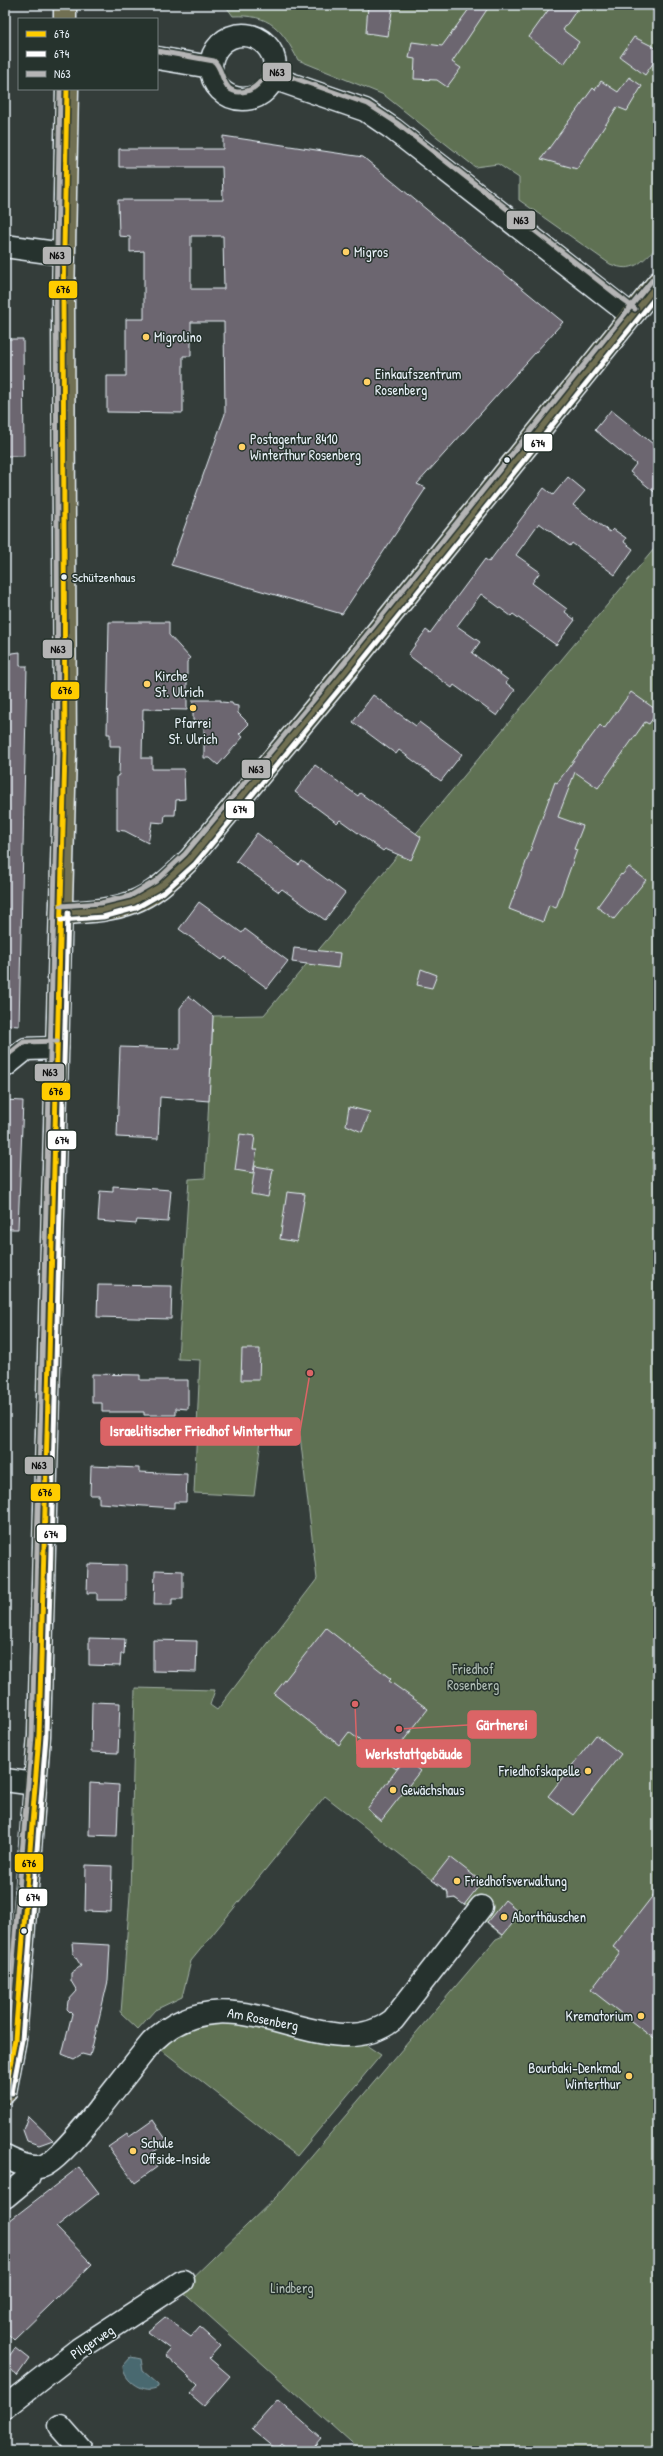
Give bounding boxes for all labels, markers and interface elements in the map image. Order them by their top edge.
legend [18,18,158,90]
text: 676 [54,25,70,42]
text: 674 [54,45,70,62]
line badge: N63 [262,62,292,82]
text: N63 [54,65,71,82]
text: N63 [269,65,285,79]
line badge: N63 [506,210,536,230]
text: N63 [513,213,529,227]
place label: Migros [354,242,388,262]
line badge: N63 [42,246,72,265]
marker: Migros [341,247,351,257]
text: N63 [49,248,65,262]
line badge: 676 [48,280,78,299]
text: 676 [56,282,71,296]
place label: Migrolino [154,327,202,347]
marker: Migrolino [141,332,151,342]
place label: Einkaufszentrum Rosenberg [375,364,461,400]
marker: Einkaufszentrum Rosenberg [362,377,372,387]
place label: Postagentur 8410 Winterthur Rosenberg [250,429,361,465]
line badge: 674 [523,433,553,452]
text: 674 [531,436,545,450]
marker: Postagentur 8410 Winterthur Rosenberg [237,442,247,452]
unlabelled marker [502,455,512,465]
place label: Schützenhaus [72,568,136,586]
marker: Schützenhaus [59,572,69,582]
line badge: N63 [42,639,73,659]
text: N63 [50,642,66,656]
place label: Kirche St. Ulrich [155,666,204,701]
marker: Kirche St. Ulrich [142,679,152,689]
line badge: 676 [50,681,80,700]
text: 676 [58,683,73,697]
marker: Pfarrei St. Ulrich [188,703,198,713]
place label: Pfarrei St. Ulrich [169,713,217,748]
line badge: N63 [241,759,271,779]
text: N63 [248,762,264,776]
line badge: 674 [225,800,255,819]
text: 674 [233,802,247,816]
line badge: N63 [34,1063,65,1082]
text: N63 [42,1065,58,1079]
line badge: 676 [41,1082,71,1101]
text: 676 [49,1084,64,1098]
line badge: 674 [47,1130,77,1150]
text: 674 [55,1133,69,1147]
callout: Israelitischer Friedhof Winterthur [101,1418,300,1445]
text: Israelitischer Friedhof Winterthur [109,1420,293,1441]
line badge: N63 [24,1456,54,1475]
text: N63 [31,1458,47,1472]
line badge: 676 [30,1483,61,1502]
text: 676 [38,1485,53,1499]
line badge: 674 [36,1524,67,1543]
text: 674 [44,1527,58,1541]
park label: Friedhof Rosenberg [447,1659,499,1695]
callout: Gärtnerei [468,1711,536,1738]
text: Gärtnerei [476,1714,528,1735]
callout: Werkstattgebäude [357,1740,470,1767]
text: Werkstattgebäude [366,1743,462,1765]
place label: Friedhofskapelle [498,1761,580,1781]
marker: Friedhofskapelle [583,1766,593,1776]
place label: Gewächshaus [401,1780,464,1799]
marker: Gewächshaus [388,1785,398,1795]
line badge: 676 [14,1853,44,1873]
text: 676 [22,1856,37,1870]
place label: Friedhofsverwaltung [464,1871,567,1891]
marker: Friedhofsverwaltung [452,1876,462,1886]
line badge: 674 [18,1888,48,1907]
text: 674 [26,1890,40,1904]
place label: Aborthäuschen [512,1907,586,1926]
marker: Aborthäuschen [499,1912,509,1922]
unlabelled marker [19,1926,29,1936]
street label: Am Rosenberg [226,2002,300,2036]
place label: Krematorium [566,2006,633,2025]
marker: Krematorium [636,2011,646,2021]
place label: Bourbaki-Denkmal Winterthur [528,2058,622,2093]
marker: Bourbaki-Denkmal Winterthur [624,2071,634,2081]
place label: Schule Offside-Inside [141,2133,211,2168]
marker: Schule Offside-Inside [128,2146,138,2156]
park label: Lindberg [270,2278,314,2298]
street label: Pilgerweg [66,2320,118,2364]

